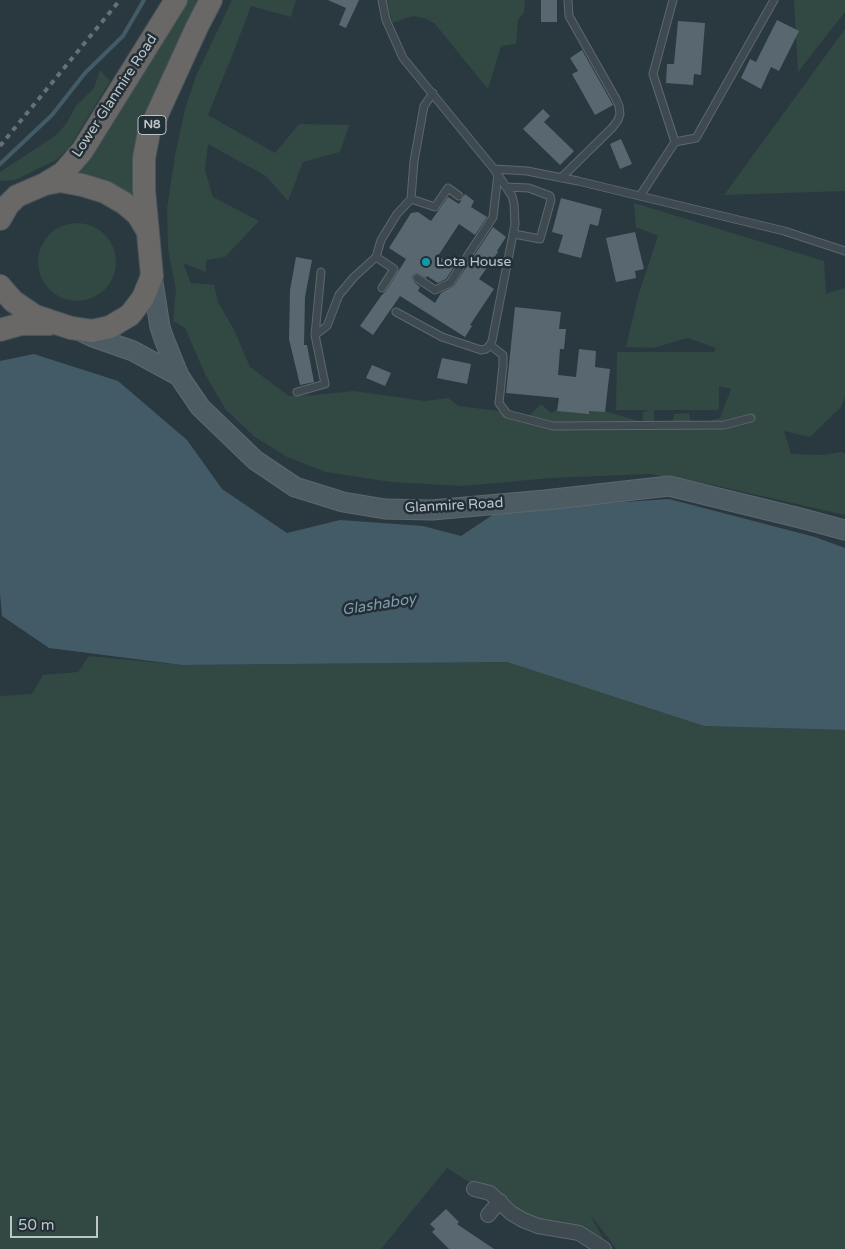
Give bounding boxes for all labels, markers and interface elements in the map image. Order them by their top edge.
street label: Lower Glanmire Road [69,31,161,161]
road number: N8 [138,116,166,134]
place label: Lota House [436,254,511,270]
marker: Lota House [420,256,432,268]
street label: Glanmire Road [404,495,504,517]
water label: Glashaboy [341,590,417,620]
scale bar [12,1206,100,1238]
text: 50 m [18,1216,55,1234]

